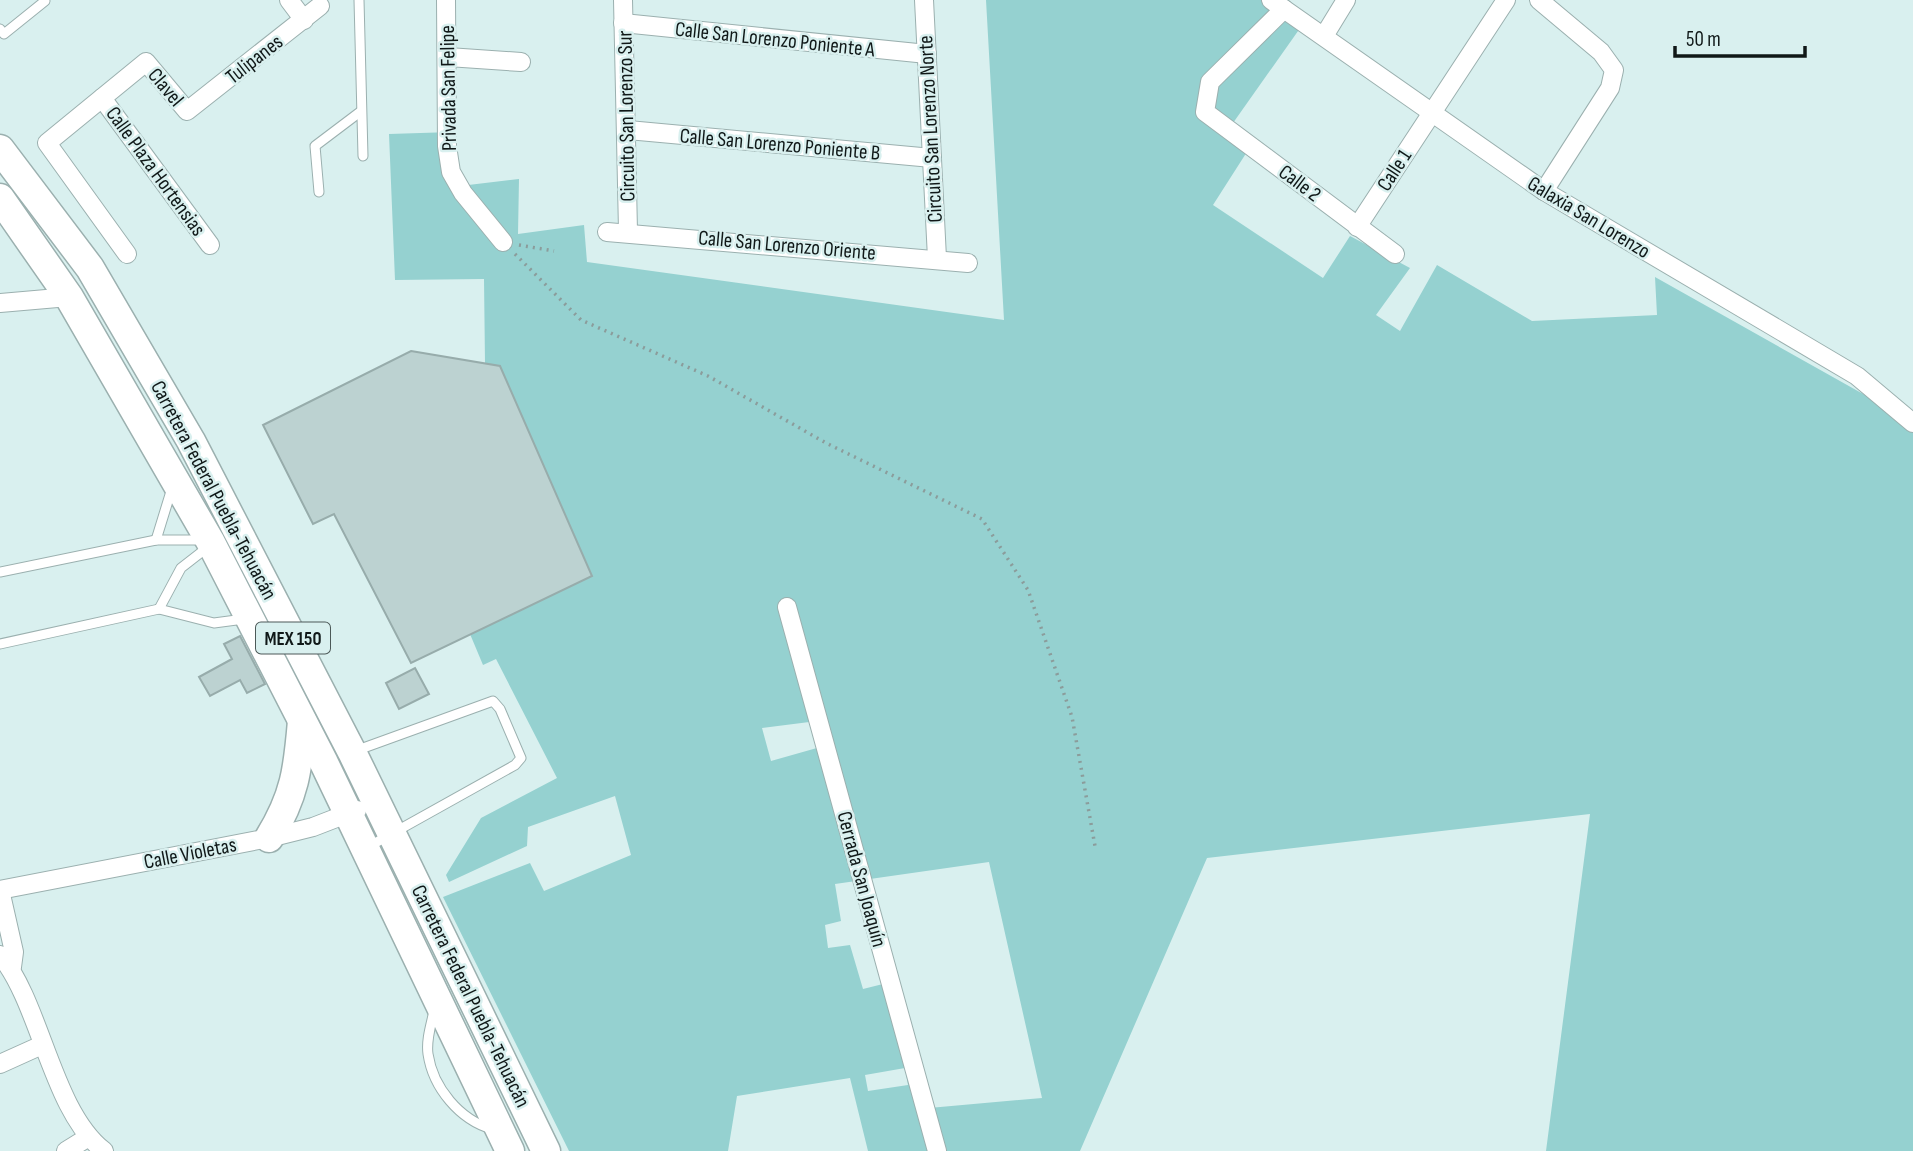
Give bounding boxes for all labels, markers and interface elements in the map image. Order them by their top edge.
scale bar [1675,14,1804,58]
street label: Calle San Lorenzo Poniente A [674,17,877,63]
street label: Privada San Felipe [435,25,462,151]
text: 50 m [1686,27,1721,52]
street label: Tulipanes [221,29,288,89]
street label: Circuito San Lorenzo Sur [613,30,640,202]
street label: Circuito San Lorenzo Norte [913,35,948,223]
street label: Clavel [142,63,189,112]
street label: Calle Plaza Hortensias [100,102,211,241]
street label: Calle San Lorenzo Poniente B [679,123,881,166]
street label: Calle 1 [1372,144,1417,196]
street label: Calle 2 [1274,160,1326,207]
street label: Galaxia San Lorenzo [1523,171,1654,264]
street label: Calle San Lorenzo Oriente [697,225,877,266]
street label: Carretera Federal Puebla-Tehuacán [145,377,282,604]
road number: MEX 150 [256,622,330,653]
street label: Cerrada San Joaquín [831,809,892,950]
street label: Calle Violetas [142,832,239,875]
street label: Carretera Federal Puebla-Tehuacán [406,881,535,1111]

